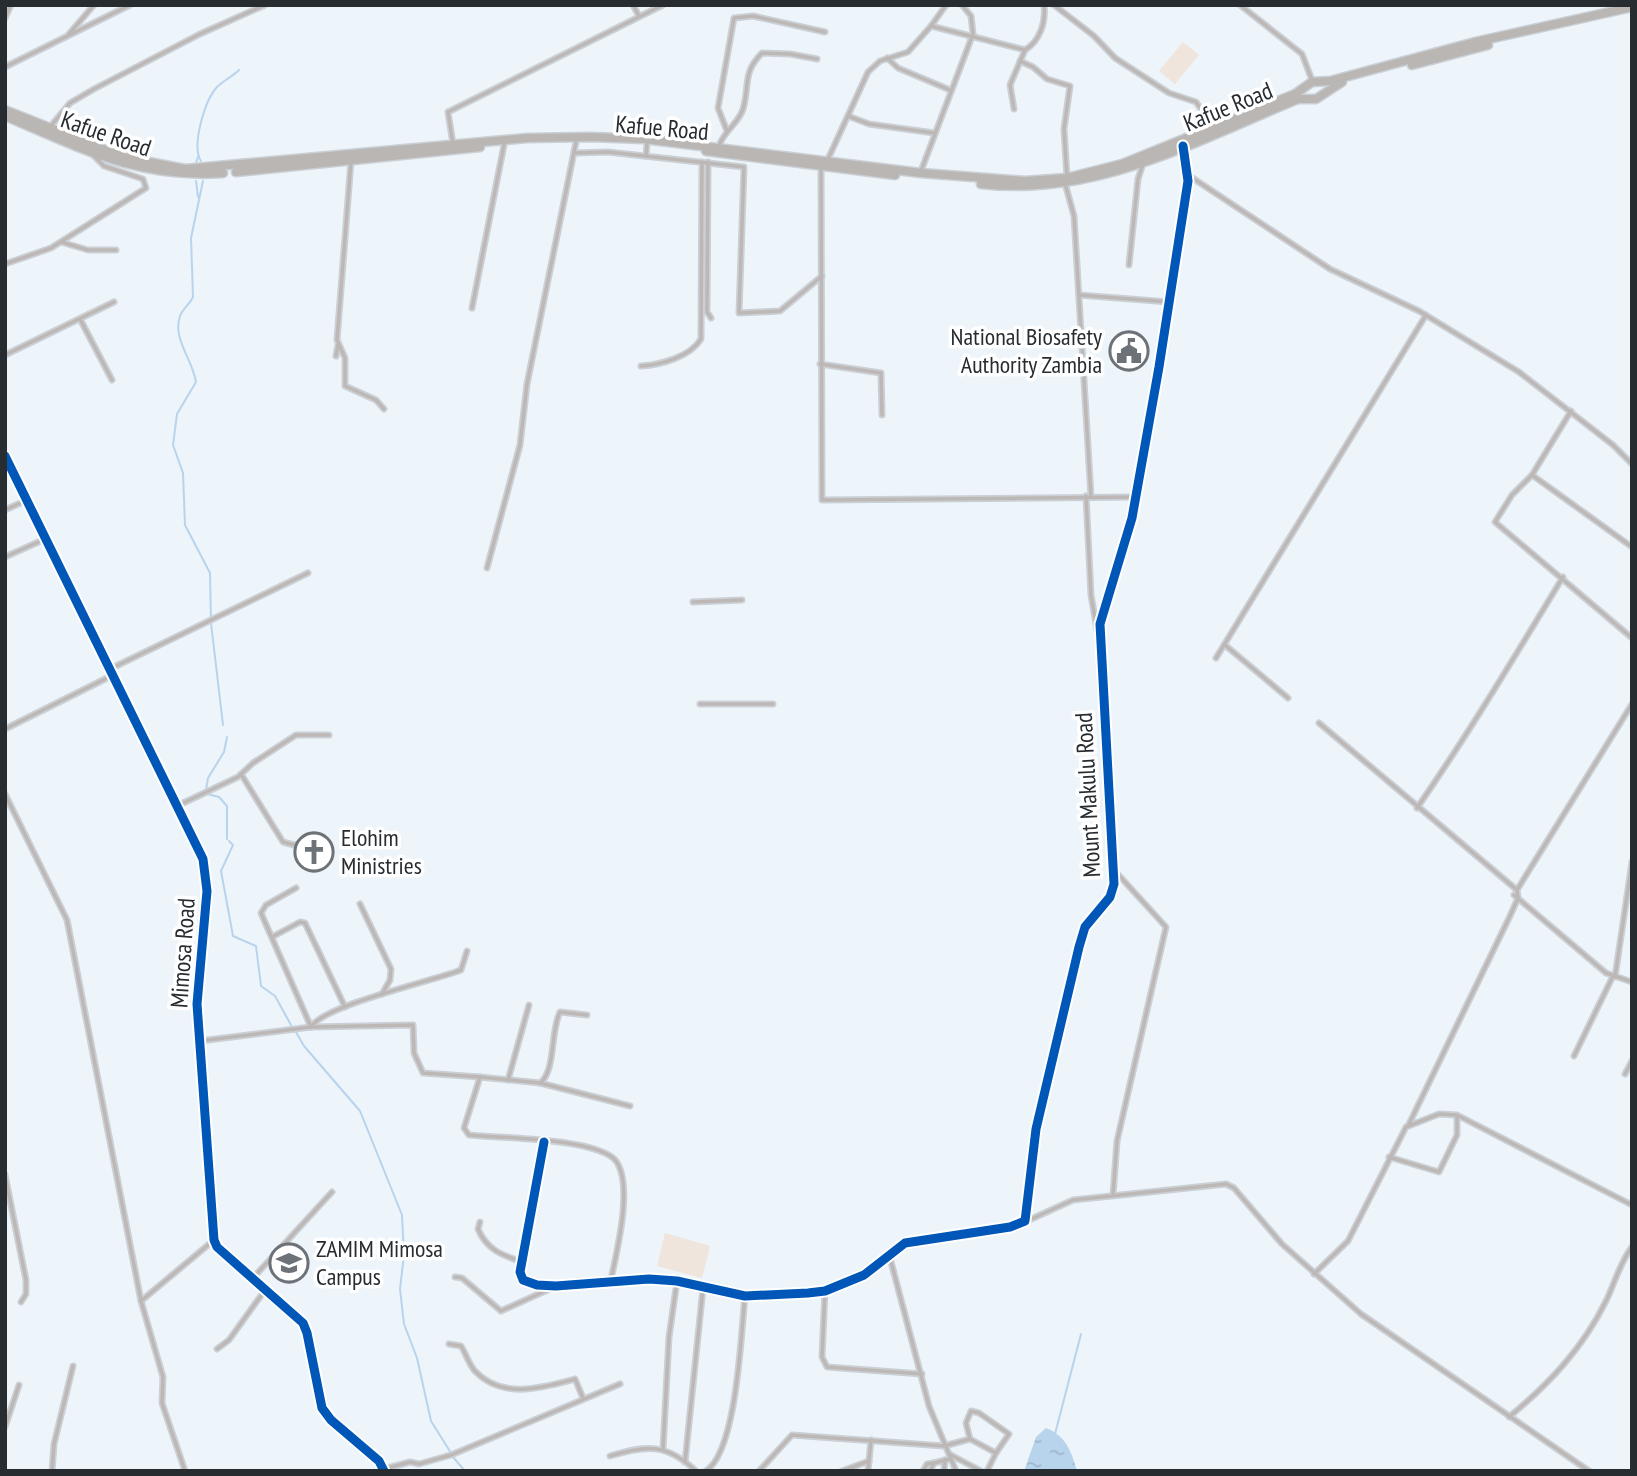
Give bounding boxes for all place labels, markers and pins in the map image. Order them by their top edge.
place label: National Biosafety Authority Zambia [951,321,1102,380]
public building icon: National Biosafety Authority Zambia [1108,330,1150,372]
place label: Elohim Ministries [341,822,422,881]
church icon: Elohim Ministries [293,831,335,873]
place label: ZAMIM Mimosa Campus [316,1233,443,1292]
school or university icon: ZAMIM Mimosa Campus [268,1242,310,1284]

